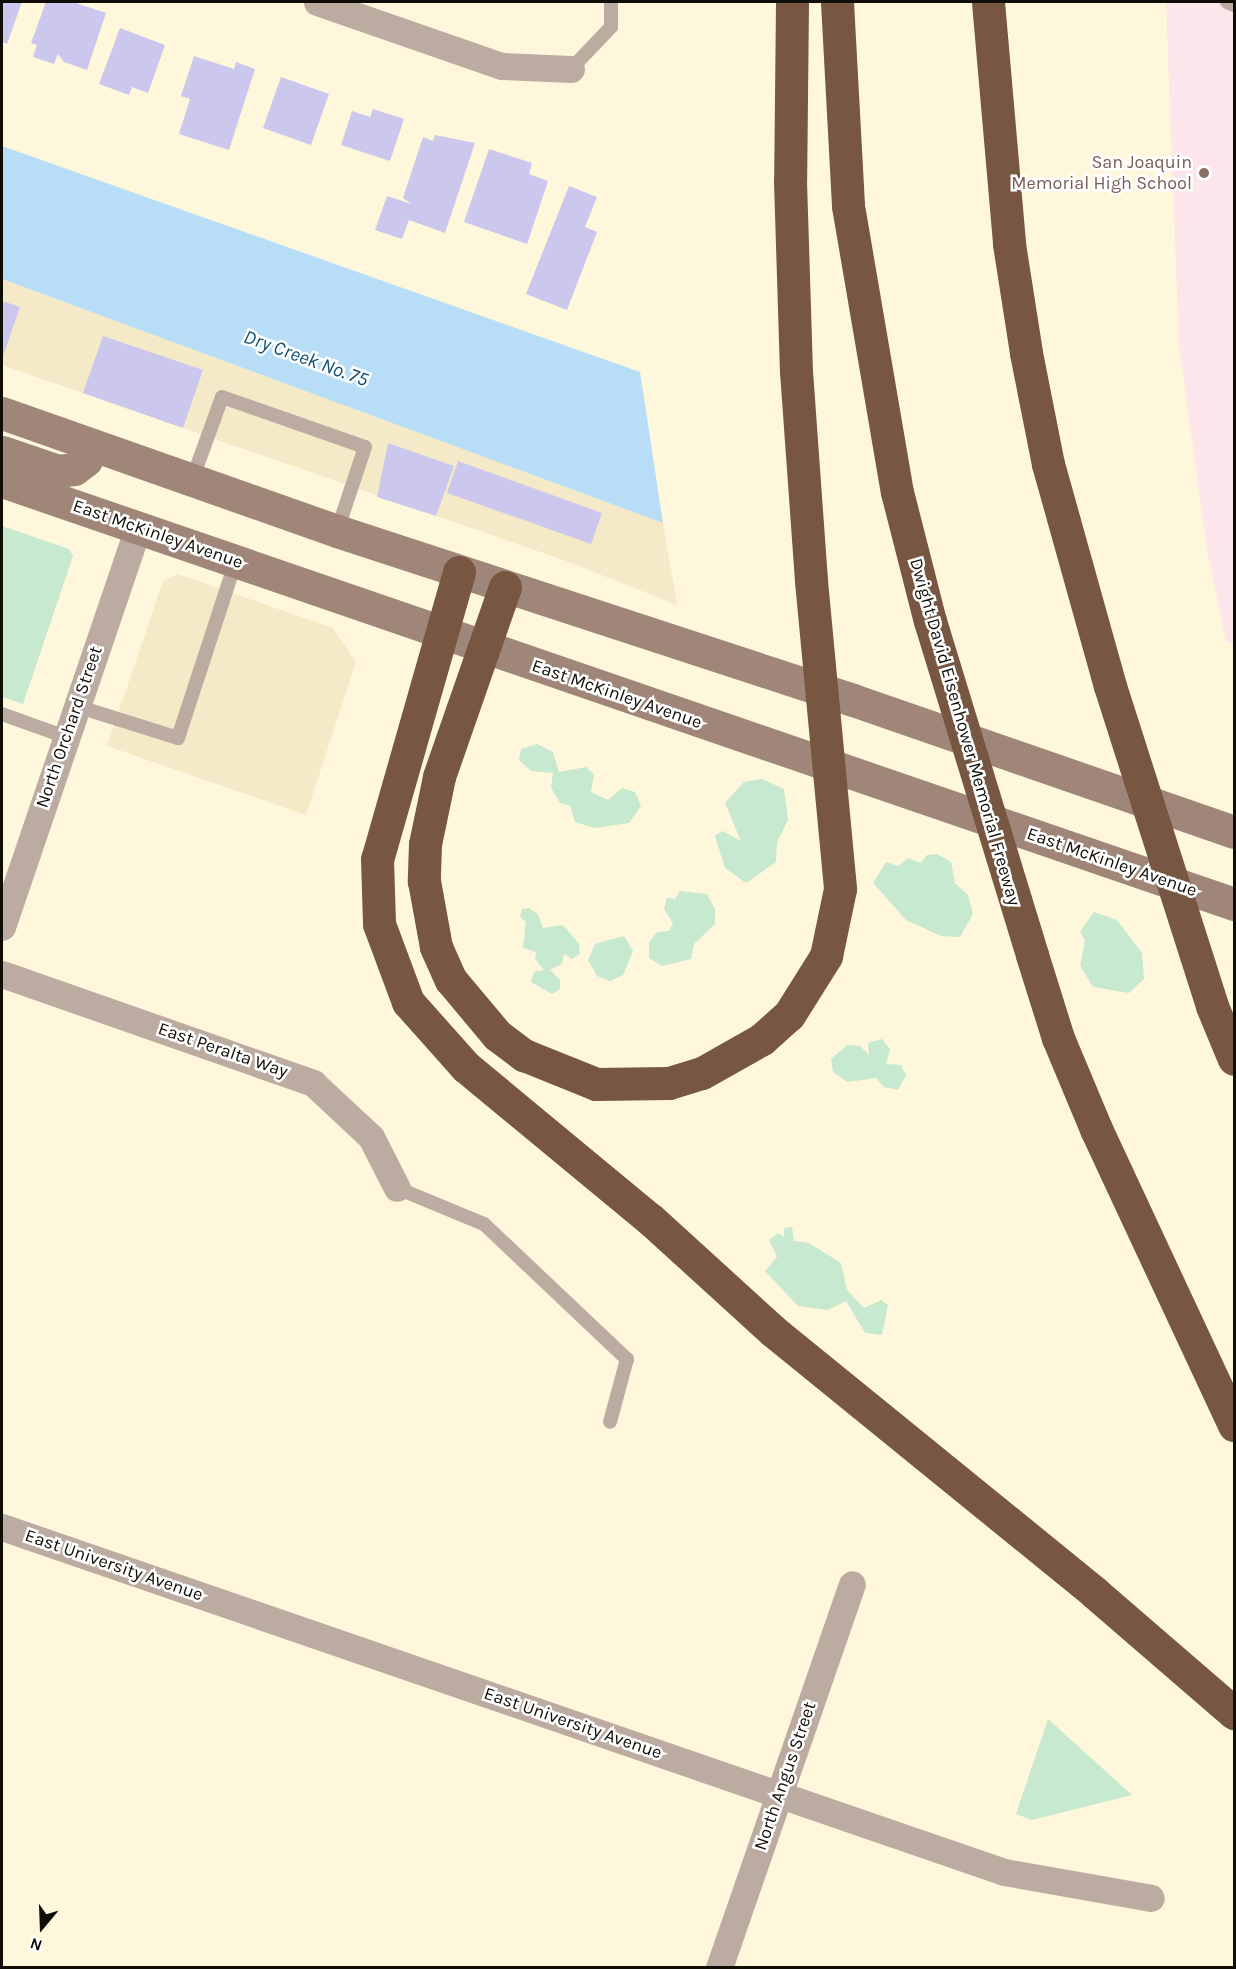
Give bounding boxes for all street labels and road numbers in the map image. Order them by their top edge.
street label: East McKinley Avenue [70,495,246,573]
street label: Dwight David Eisenhower Memorial Freeway [905,556,1025,908]
street label: North Orchard Street [31,643,107,811]
street label: East McKinley Avenue [529,655,705,733]
street label: East McKinley Avenue [1024,823,1200,901]
street label: East Peralta Way [155,1018,291,1082]
street label: East University Avenue [22,1524,206,1606]
street label: East University Avenue [481,1682,665,1764]
street label: North Angus Street [749,1699,821,1853]

